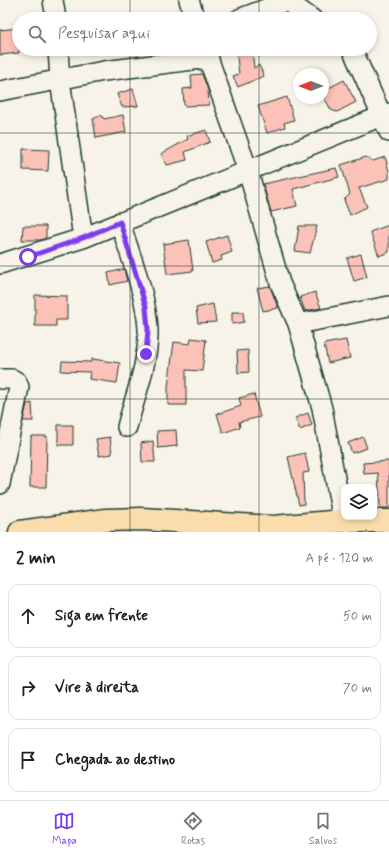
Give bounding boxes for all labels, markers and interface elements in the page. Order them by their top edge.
search box [12,12,377,56]
icon: search [26,23,48,45]
text: Pesquisar aqui [58,24,150,44]
north arrow [293,68,329,104]
route start [19,248,37,266]
route end [137,345,155,363]
map controls [341,484,377,520]
button: layers [341,484,377,520]
text: 2 min [16,547,56,569]
text: A pé · 120 m [306,550,373,567]
icon: ahead [17,605,39,627]
text: Siga em frente [55,606,148,626]
text: 50 m [343,608,372,625]
icon: right [17,677,39,699]
text: Vire à direita [55,678,139,698]
text: 70 m [343,680,372,697]
icon: arrive [17,749,39,771]
text: Chegada ao destino [55,750,175,770]
tab: Mapa [52,810,77,848]
tab: Rotas [181,810,205,848]
tab: Salvos [309,810,337,848]

